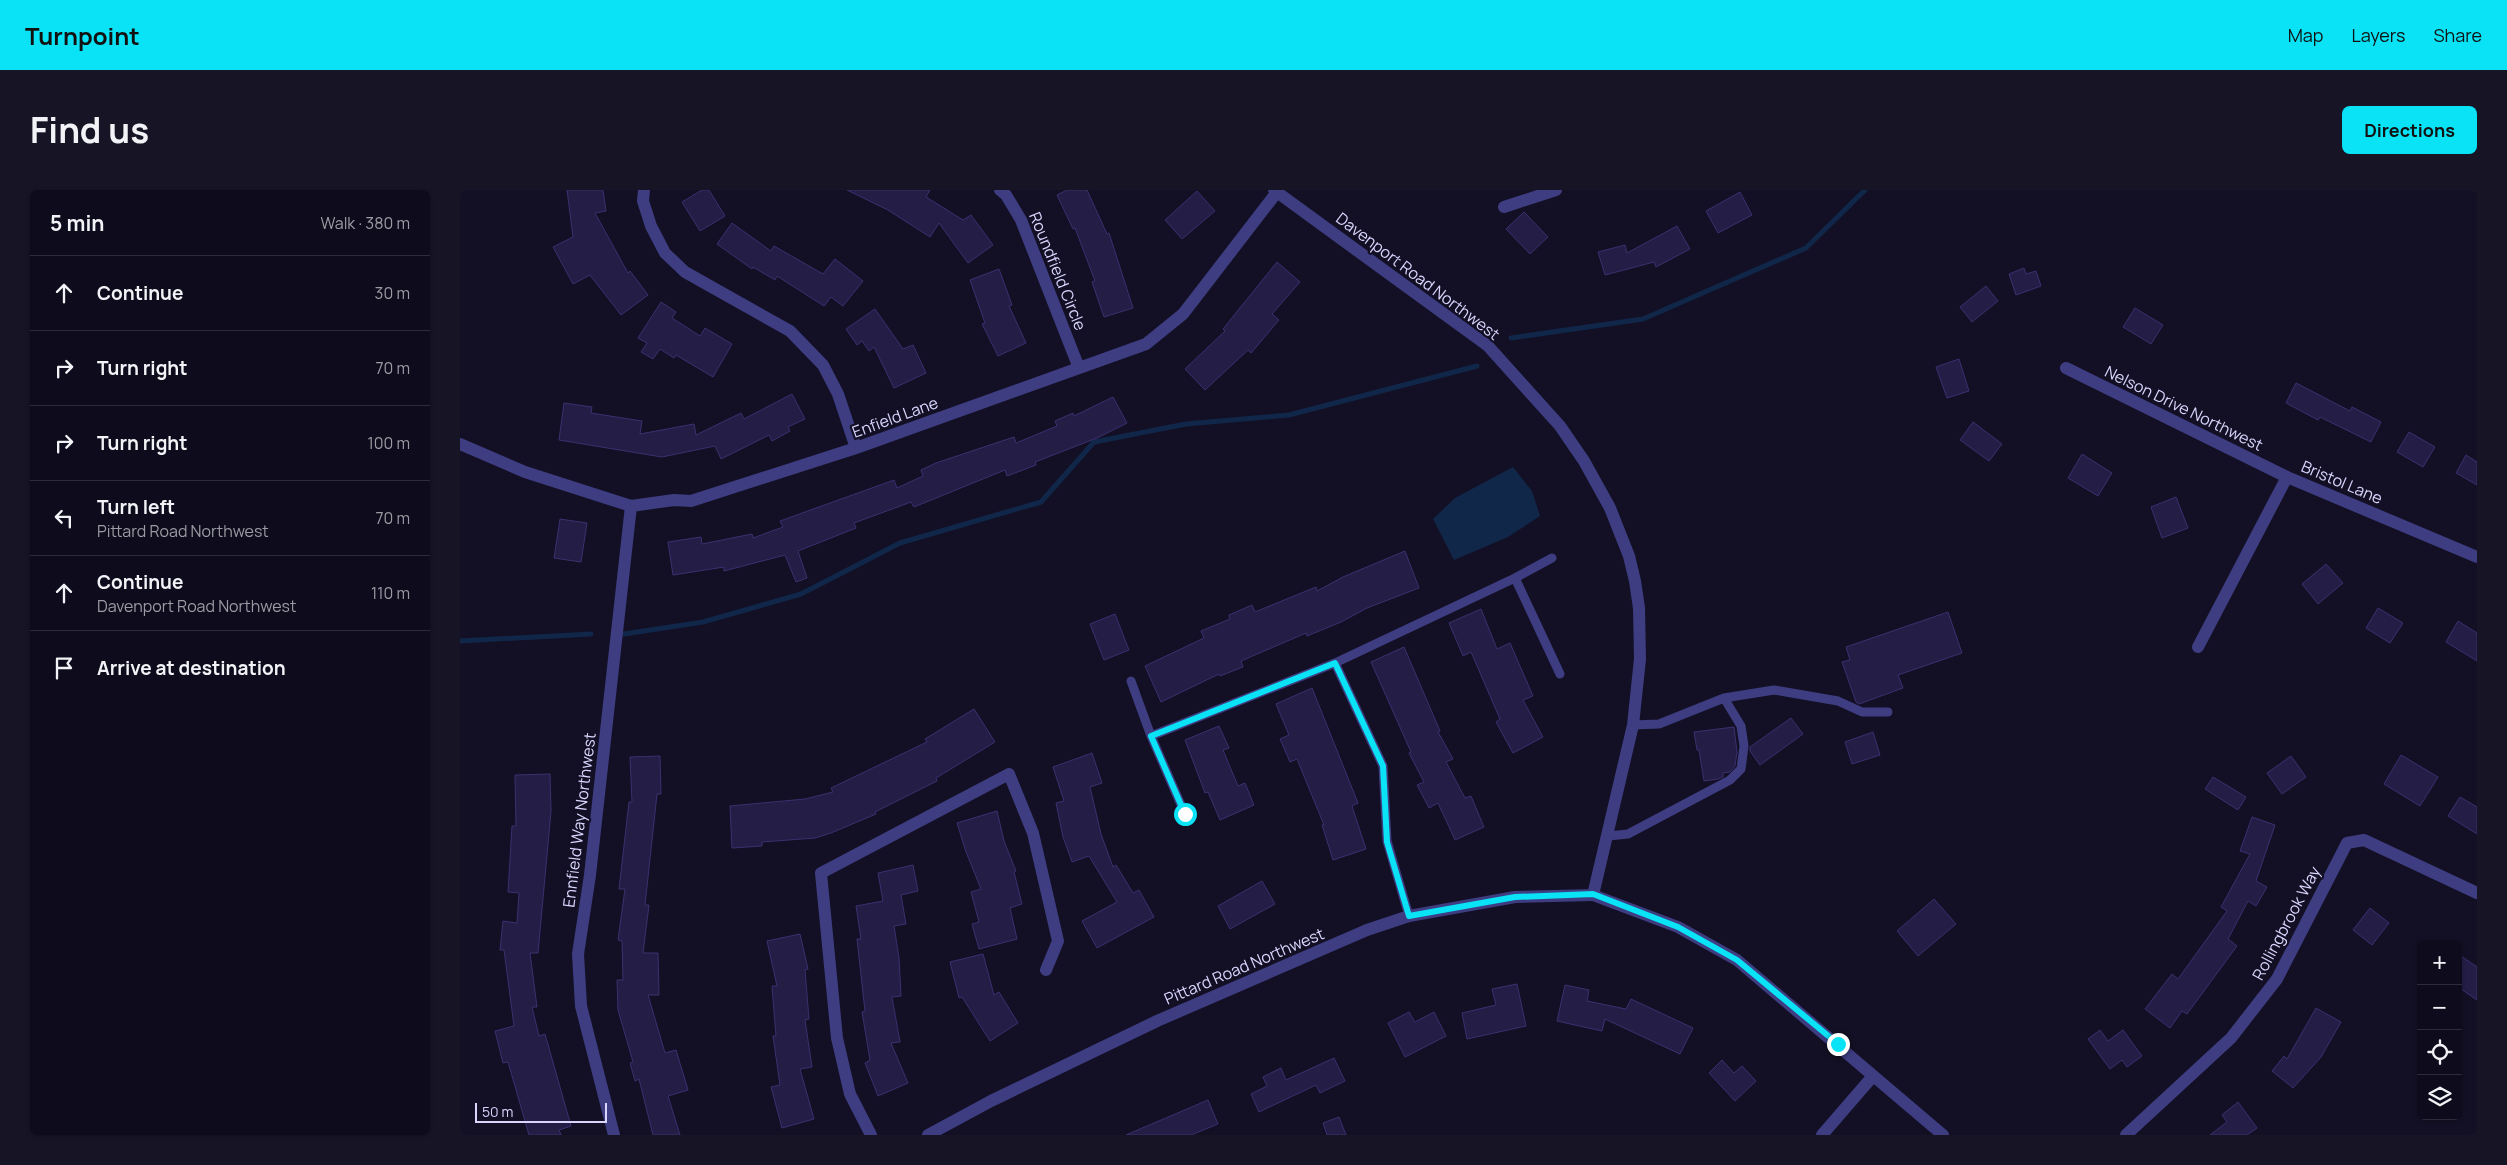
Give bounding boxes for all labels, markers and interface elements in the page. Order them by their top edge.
text: Turnpoint [25,19,140,52]
text: Map [2288,23,2323,47]
text: Layers [2351,23,2405,47]
text: Share [2433,23,2482,47]
text: Find us [30,106,149,154]
button: Directions [2342,106,2477,154]
street label: Davenport Road Northwest [1332,207,1504,345]
text: 5 min [50,209,104,237]
street label: Roundfield Circle [1024,209,1092,333]
text: Walk · 380 m [321,212,410,234]
icon: ahead [50,279,78,307]
text: Continue [97,280,183,306]
text: 30 m [375,282,410,304]
icon: right [50,354,78,382]
text: Turn right [97,355,187,381]
text: 70 m [375,357,410,379]
street label: Nelson Drive Northwest [2101,360,2267,456]
street label: Enfield Lane [849,391,941,443]
icon: right [50,429,78,457]
text: Turn right [97,430,187,456]
text: 100 m [367,432,410,454]
street label: Bristol Lane [2298,455,2386,509]
text: Turn left [97,494,175,520]
icon: left [50,504,78,532]
text: 70 m [375,507,410,529]
text: Pittard Road Northwest [97,520,269,542]
text: Continue [97,569,183,595]
icon: ahead [50,579,78,607]
text: 110 m [371,582,410,604]
text: Davenport Road Northwest [97,595,296,617]
icon: arrive [50,654,78,682]
text: Arrive at destination [97,655,286,681]
street label: Ennfield Way Northwest [557,731,601,909]
route start [1174,803,1197,826]
street label: Rollingbrook Way [2247,862,2326,984]
street label: Pittard Road Northwest [1161,922,1327,1010]
map controls [2417,940,2462,1120]
button: + [2417,940,2462,985]
button: − [2417,985,2462,1030]
button: locate [2417,1030,2462,1075]
route end [1827,1033,1850,1056]
button: layers [2417,1075,2462,1120]
scale bar [475,1100,608,1123]
text: 50 m [482,1102,513,1121]

